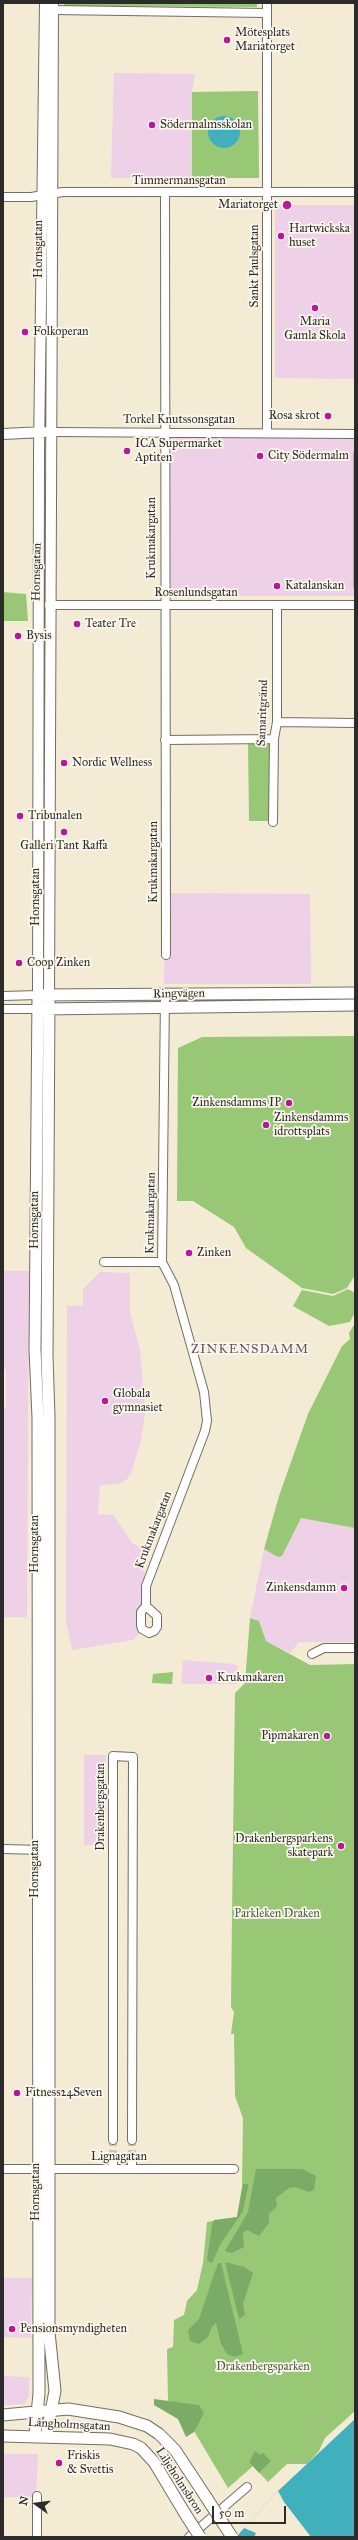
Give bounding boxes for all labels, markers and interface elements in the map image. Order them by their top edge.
place label: Mötesplats Mariatorget [235,26,295,54]
marker: Mötesplats Mariatorget [222,35,232,45]
place label: Södermalmsskolan [160,118,252,132]
marker: Södermalmsskolan [147,120,157,130]
street label: Timmermansgatan [132,174,226,188]
place label: Mariatorget [218,198,278,212]
marker: Mariatorget [281,199,293,211]
street label: Hornsgatan [32,220,46,278]
place label: Hartwickska huset [289,222,350,250]
street label: Sankt Paulsgatan [248,224,262,308]
marker: Hartwickska huset [276,231,286,241]
marker: Maria Gamla Skola [310,303,320,313]
place label: Maria Gamla Skola [284,315,346,343]
place label: Folkoperan [33,325,89,339]
marker: Folkoperan [20,327,30,337]
place label: Rosa skrot [269,409,320,423]
marker: Rosa skrot [323,411,333,421]
street label: Torkel Knutssonsgatan [123,413,235,427]
place label: ICA Supermarket Aptiten [135,437,222,465]
marker: ICA Supermarket Aptiten [122,446,132,456]
place label: City Södermalm [268,449,349,463]
marker: City Södermalm [255,451,265,461]
street label: Krukmakargatan [145,497,159,579]
street label: Hornsgatan [29,543,45,601]
place label: Katalanskan [285,579,344,593]
marker: Katalanskan [272,581,282,591]
street label: Rosenlundsgatan [154,586,238,600]
place label: Teater Tre [85,617,136,631]
marker: Teater Tre [72,619,82,629]
place label: Bysis [26,629,52,643]
marker: Bysis [13,631,23,641]
street label: Samaritgränd [255,679,271,747]
place label: Nordic Wellness [72,756,152,770]
marker: Nordic Wellness [59,758,69,768]
place label: Tribunalen [28,809,82,823]
marker: Tribunalen [15,811,25,821]
street label: Krukmakargatan [147,821,161,903]
marker: Galleri Tant Raffa [59,827,69,837]
place label: Galleri Tant Raffa [20,839,108,853]
street label: Hornsgatan [29,868,43,926]
place label: Coop Zinken [27,956,90,970]
marker: Coop Zinken [14,958,24,968]
street label: Ringvägen [153,986,205,1002]
place label: Zinkensdamms IP [192,1096,281,1110]
marker: Zinkensdamms IP [284,1098,294,1108]
place label: Zinkensdamms idrottsplats [274,1111,348,1139]
marker: Zinkensdamms idrottsplats [261,1120,271,1130]
street label: Krukmakargatan [143,1172,159,1254]
street label: Hornsgatan [28,1191,42,1249]
place label: Zinken [197,1246,231,1260]
marker: Zinken [184,1248,194,1258]
district label: ZINKENSDAMM [191,1342,309,1358]
place label: Globala gymnasiet [113,1387,163,1415]
marker: Globala gymnasiet [100,1396,110,1406]
street label: Krukmakargatan [133,1489,175,1571]
street label: Hornsgatan [28,1515,42,1573]
place label: Zinkensdamm [266,1581,336,1595]
marker: Zinkensdamm [339,1583,349,1593]
place label: Krukmakaren [217,1671,284,1685]
marker: Krukmakaren [204,1673,214,1683]
place label: Pipmakaren [261,1729,319,1743]
marker: Pipmakaren [322,1731,332,1741]
street label: Drakenbergsgatan [94,1763,108,1851]
place label: Drakenbergsparkens skatepark [235,1832,333,1860]
street label: Hornsgatan [28,1840,42,1898]
marker: Drakenbergsparkens skatepark [336,1841,346,1851]
park label: Parkleken Draken [234,1907,320,1921]
place label: Fitness24Seven [25,2086,102,2100]
marker: Fitness24Seven [12,2088,22,2098]
street label: Lignagatan [91,2150,147,2164]
street label: Hornsgatan [29,2163,43,2221]
place label: Pensionsmyndigheten [20,2322,127,2336]
marker: Pensionsmyndigheten [7,2324,17,2334]
park label: Drakenbergsparken [216,2360,310,2374]
street label: Långholmsgatan [27,2416,111,2434]
street label: Liljeholmsbron [152,2445,206,2517]
place label: Friskis & Svettis [67,2449,113,2477]
marker: Friskis & Svettis [54,2458,64,2468]
north arrow [16,2484,56,2524]
text: N [16,2495,31,2507]
scale bar [214,2498,288,2524]
text: 50 m [219,2506,244,2520]

